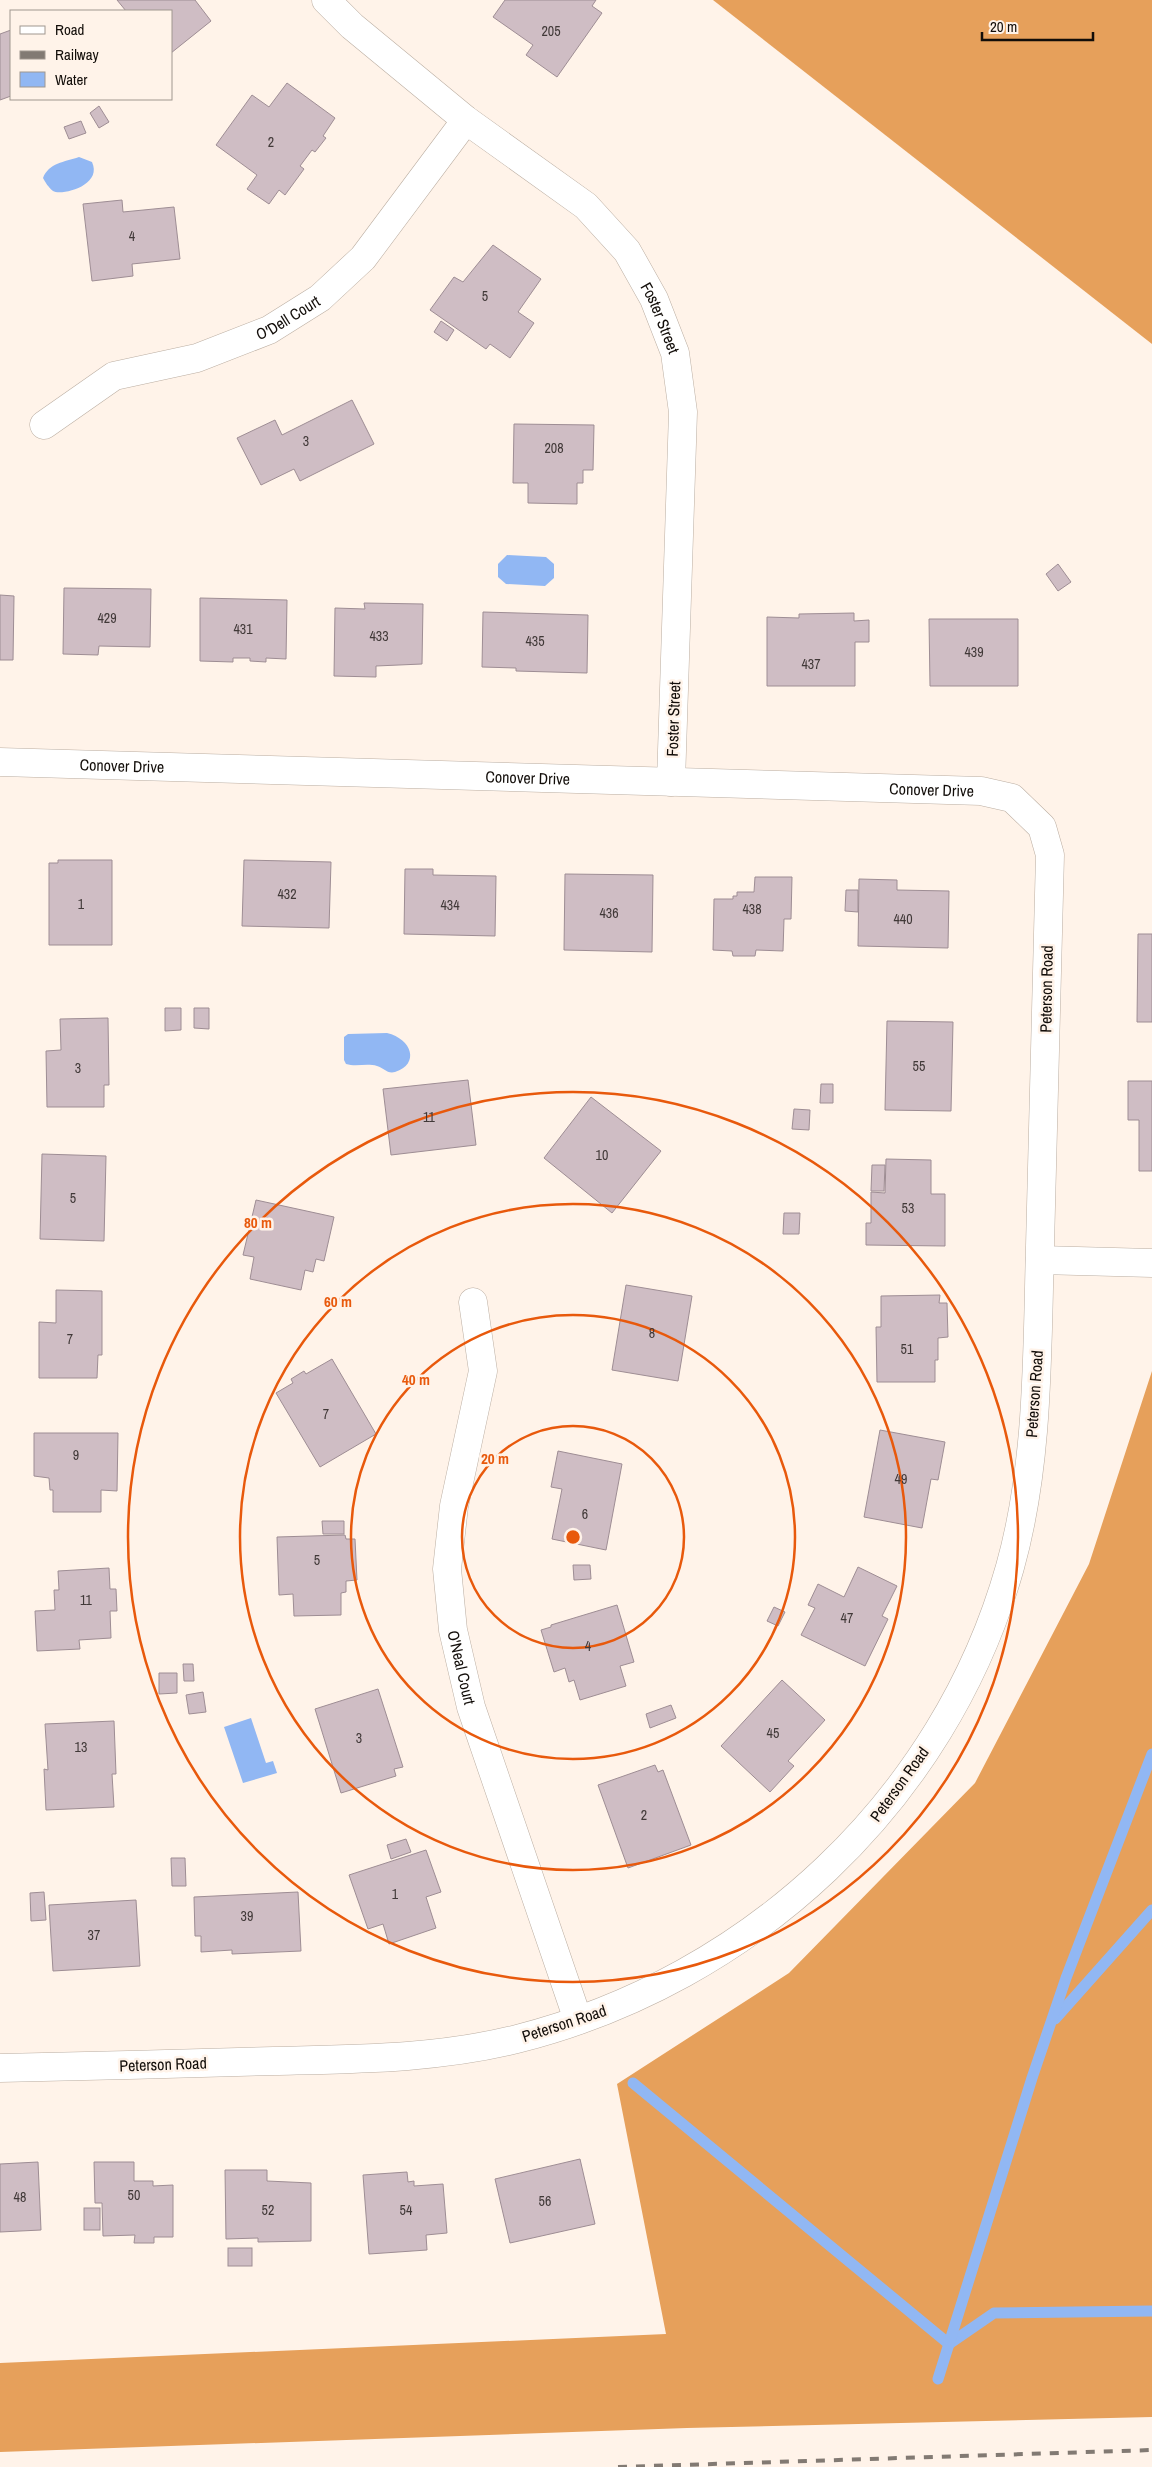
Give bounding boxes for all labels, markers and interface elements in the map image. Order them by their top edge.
legend [10,10,172,100]
scale bar [982,10,1093,42]
text: 20 m [990,16,1017,37]
text: Road [55,19,84,40]
house number: 205 [541,22,561,40]
text: Railway [55,44,100,65]
text: Water [55,69,87,90]
house number: 2 [268,133,274,151]
house number: 4 [129,227,136,245]
street label: Foster Street [636,278,685,357]
house number: 5 [482,287,488,305]
street label: O'Dell Court [253,290,324,345]
house number: 3 [303,432,309,450]
house number: 208 [544,439,564,457]
house number: 429 [97,609,117,627]
house number: 431 [233,620,253,638]
house number: 433 [369,627,389,645]
house number: 435 [525,632,545,650]
house number: 439 [964,643,984,661]
house number: 437 [801,655,821,673]
street label: Foster Street [661,681,685,757]
street label: Conover Drive [79,753,165,778]
street label: Conover Drive [485,765,570,790]
street label: Conover Drive [889,777,974,802]
house number: 432 [277,885,297,903]
house number: 1 [78,895,85,913]
house number: 434 [440,896,460,914]
house number: 438 [742,900,762,918]
house number: 436 [599,904,619,922]
house number: 440 [893,910,913,928]
street label: Peterson Road [1034,945,1058,1033]
house number: 55 [913,1057,925,1075]
house number: 3 [75,1059,81,1077]
house number: 11 [423,1108,436,1126]
house number: 10 [596,1146,608,1164]
house number: 5 [70,1189,76,1207]
house number: 53 [902,1199,914,1217]
text: 80 m [244,1212,272,1233]
text: 60 m [324,1291,352,1312]
house number: 8 [649,1324,655,1342]
house number: 7 [67,1330,73,1348]
house number: 51 [901,1340,914,1358]
street label: Peterson Road [1020,1350,1048,1438]
text: 40 m [402,1369,430,1390]
house number: 7 [323,1405,329,1423]
house number: 9 [73,1446,79,1464]
text: 20 m [481,1448,509,1469]
house number: 49 [895,1470,907,1488]
house number: 6 [582,1505,588,1523]
centre of rings [564,1528,582,1546]
house number: 5 [314,1551,320,1569]
house number: 11 [80,1591,93,1609]
house number: 47 [841,1609,853,1627]
street label: O'Neal Court [442,1628,481,1707]
house number: 4 [585,1637,592,1655]
house number: 45 [767,1724,779,1742]
house number: 3 [356,1729,362,1747]
house number: 13 [75,1738,87,1756]
street label: Peterson Road [864,1742,934,1826]
house number: 2 [641,1806,647,1824]
house number: 1 [392,1885,399,1903]
house number: 39 [241,1907,253,1925]
house number: 37 [88,1926,100,1944]
street label: Peterson Road [519,1999,609,2047]
street label: Peterson Road [119,2051,207,2077]
house number: 50 [128,2186,140,2204]
house number: 48 [14,2188,26,2206]
house number: 56 [539,2192,551,2210]
house number: 52 [262,2201,274,2219]
house number: 54 [400,2201,413,2219]

